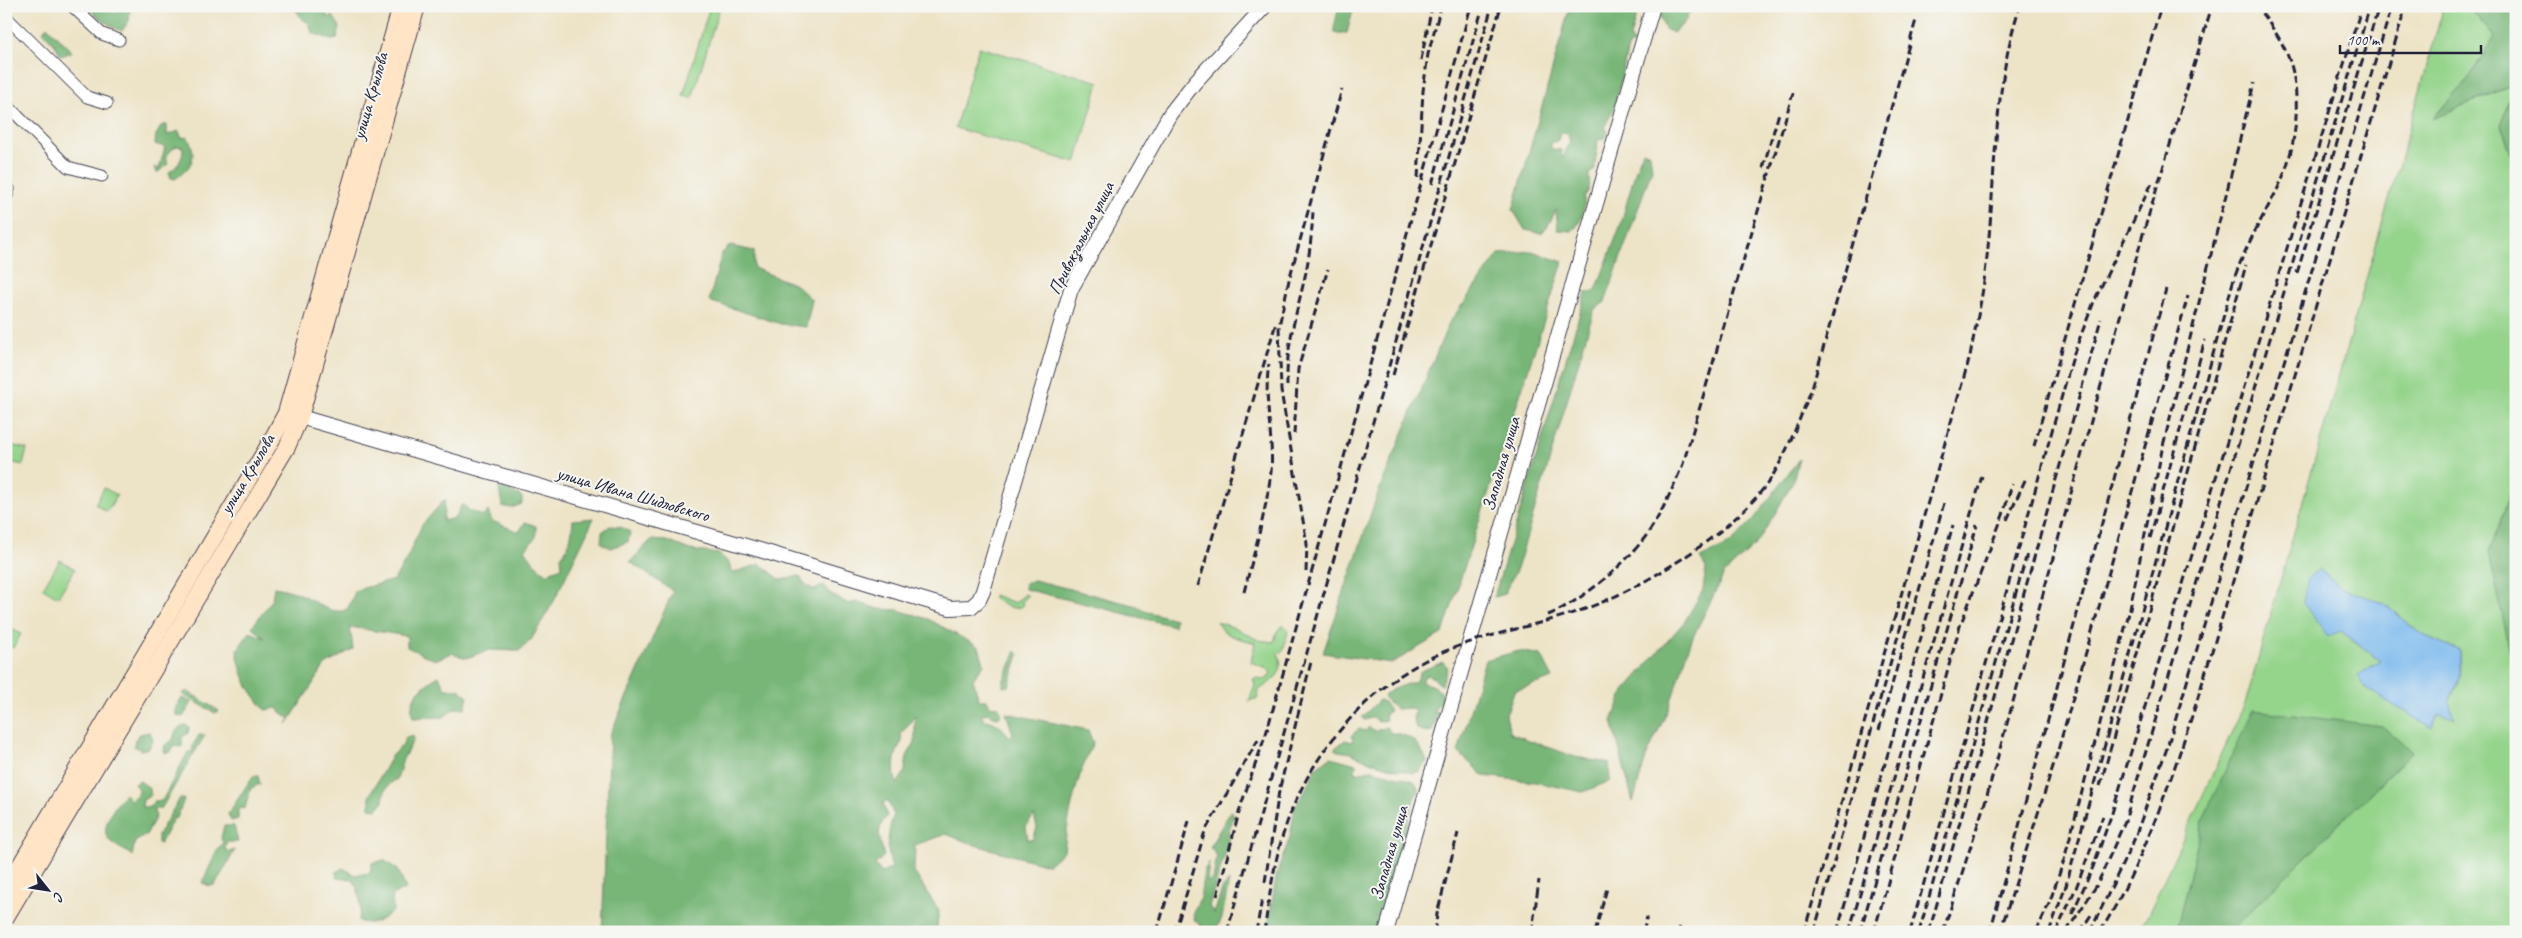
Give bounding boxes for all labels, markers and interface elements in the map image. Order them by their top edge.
scale bar [2340,22,2481,54]
text: 100 m [2347,31,2381,50]
street label: улица Крылова [347,48,393,143]
street label: Привокзальная улица [1043,177,1120,298]
street label: Западная улица [1477,413,1525,514]
street label: улица Крылова [214,429,280,519]
street label: улица Ивана Шидловского [553,461,713,527]
street label: Западная улица [1365,802,1413,903]
north arrow [22,866,72,916]
text: С [49,889,68,905]

